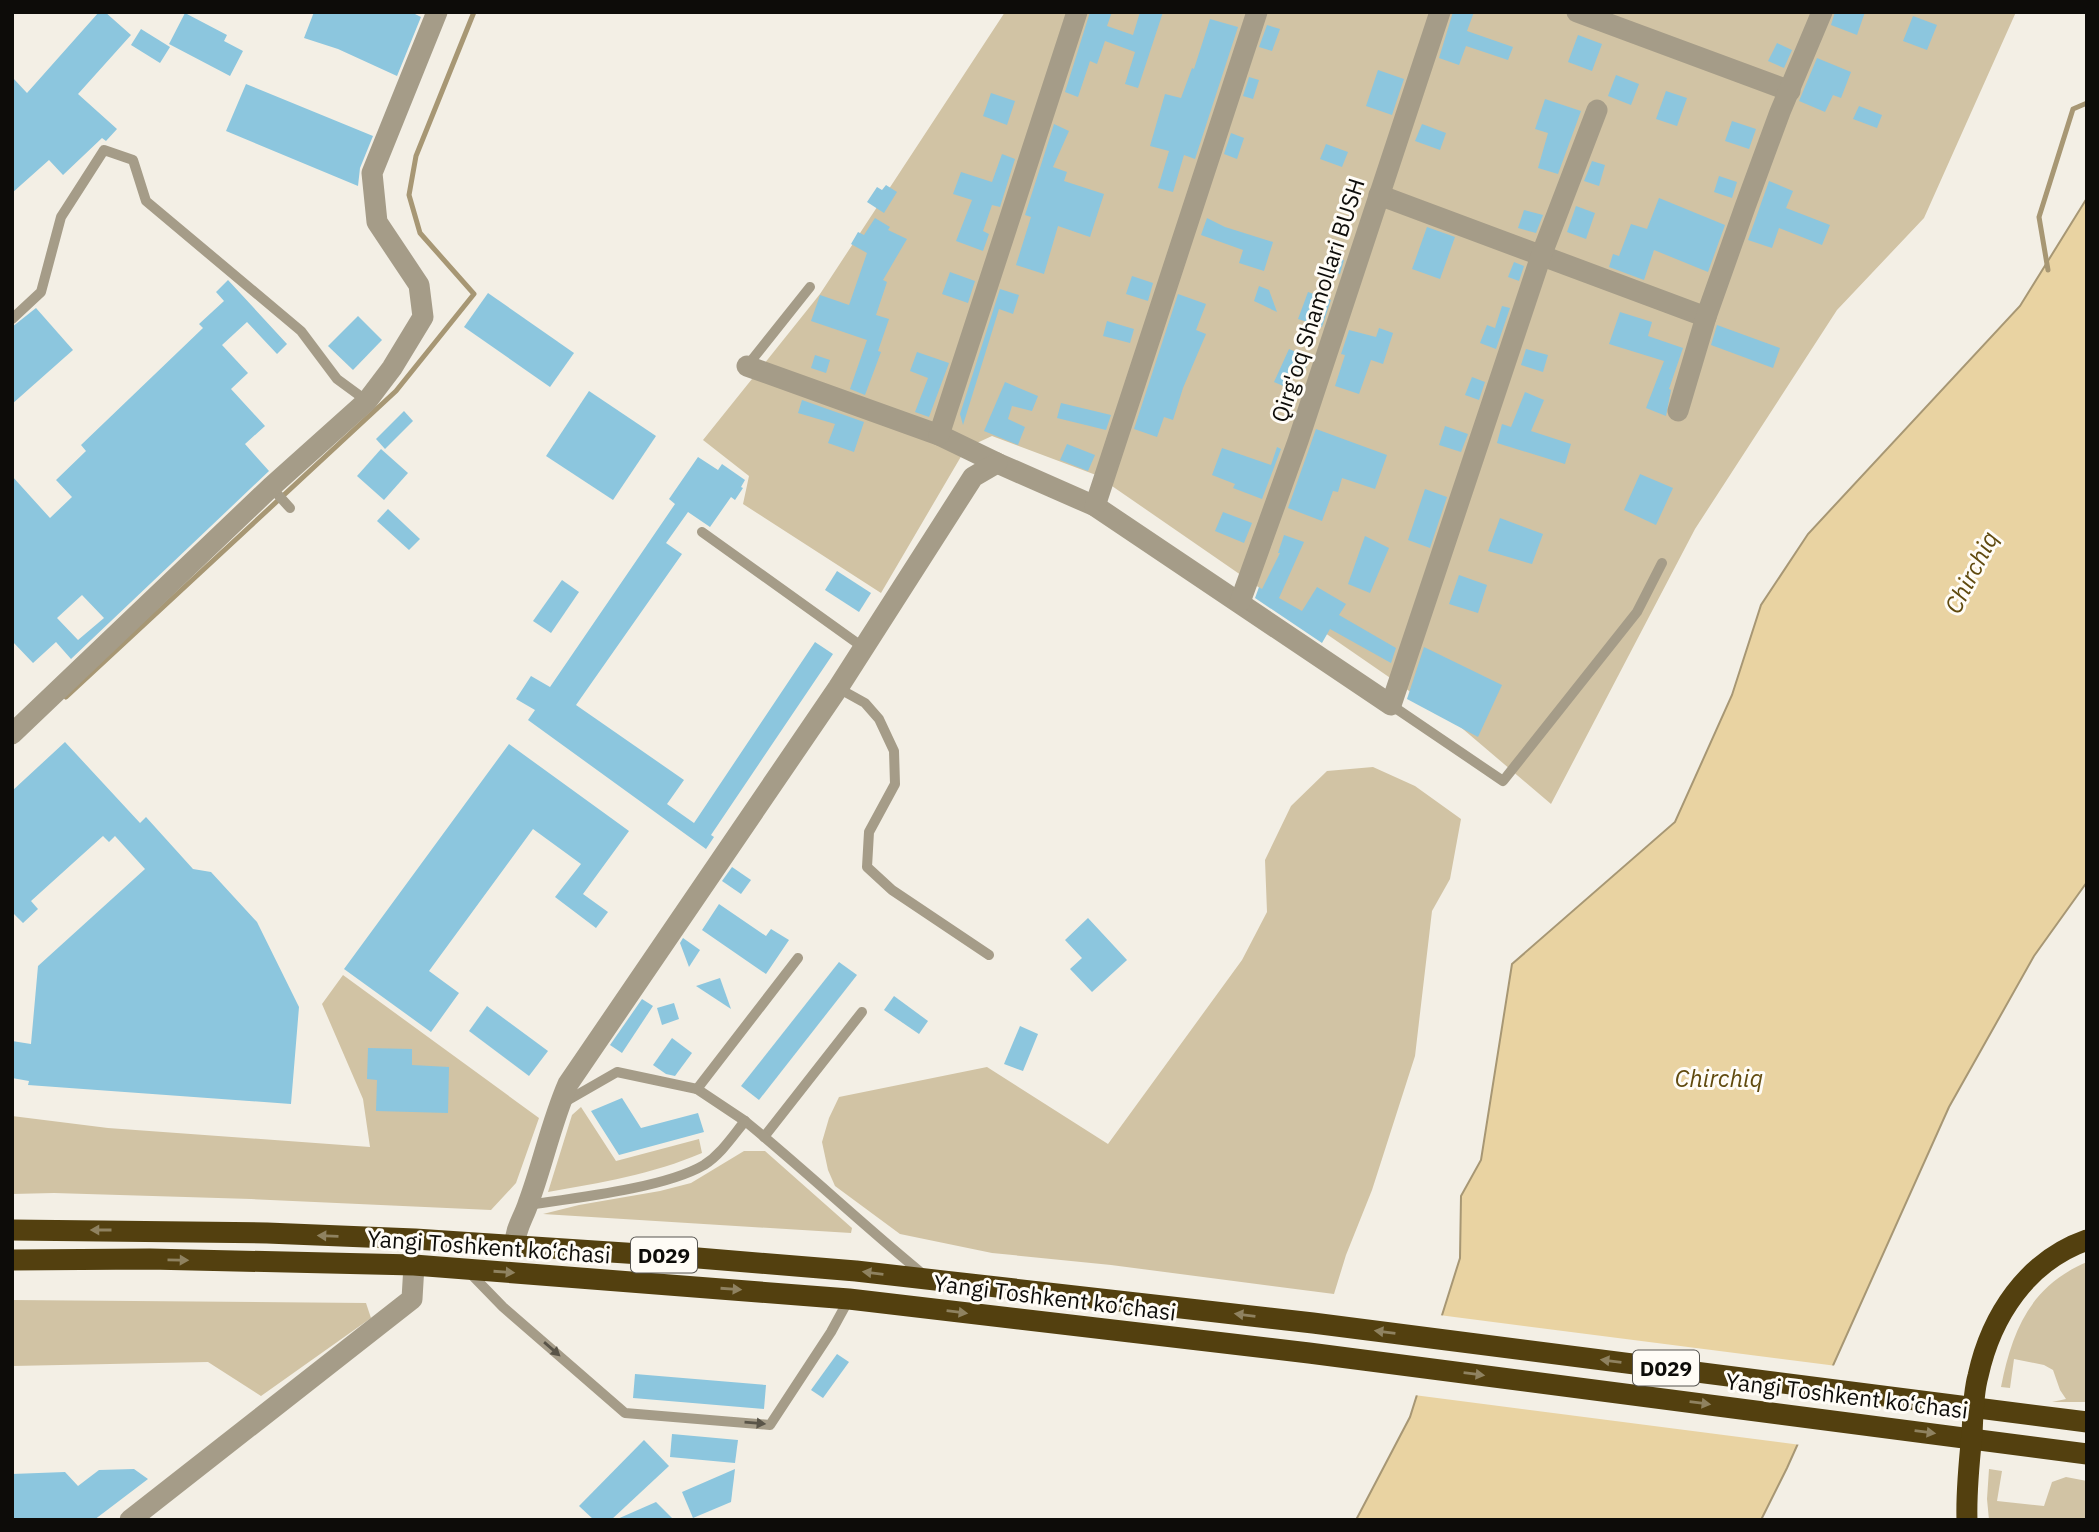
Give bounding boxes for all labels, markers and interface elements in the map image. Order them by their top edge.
street label: Qirg'oq Shamollari BUSH [1263,174,1371,426]
water label: Chirchiq [1937,525,2005,619]
water label: Chirchiq [1675,1062,1763,1094]
street label: Yangi Toshkent ko‘chasi [366,1223,612,1269]
one-way arrow [90,1224,112,1236]
one-way arrow [317,1230,339,1241]
road number: D029 [631,1238,697,1272]
one-way arrow [168,1254,190,1266]
one-way arrow [493,1267,515,1278]
one-way arrow [862,1267,884,1278]
street label: Yangi Toshkent ko‘chasi [932,1267,1178,1327]
one-way arrow [720,1284,742,1295]
one-way arrow [946,1306,968,1317]
one-way arrow [1234,1310,1256,1321]
one-way arrow [1374,1327,1396,1338]
one-way arrow [543,1341,560,1356]
road number: D029 [1633,1350,1699,1386]
one-way arrow [1600,1356,1622,1367]
street label: Yangi Toshkent ko‘chasi [1724,1365,1970,1425]
one-way arrow [1463,1369,1485,1380]
one-way arrow [1689,1398,1711,1409]
one-way arrow [744,1418,766,1429]
one-way arrow [1915,1426,1937,1437]

